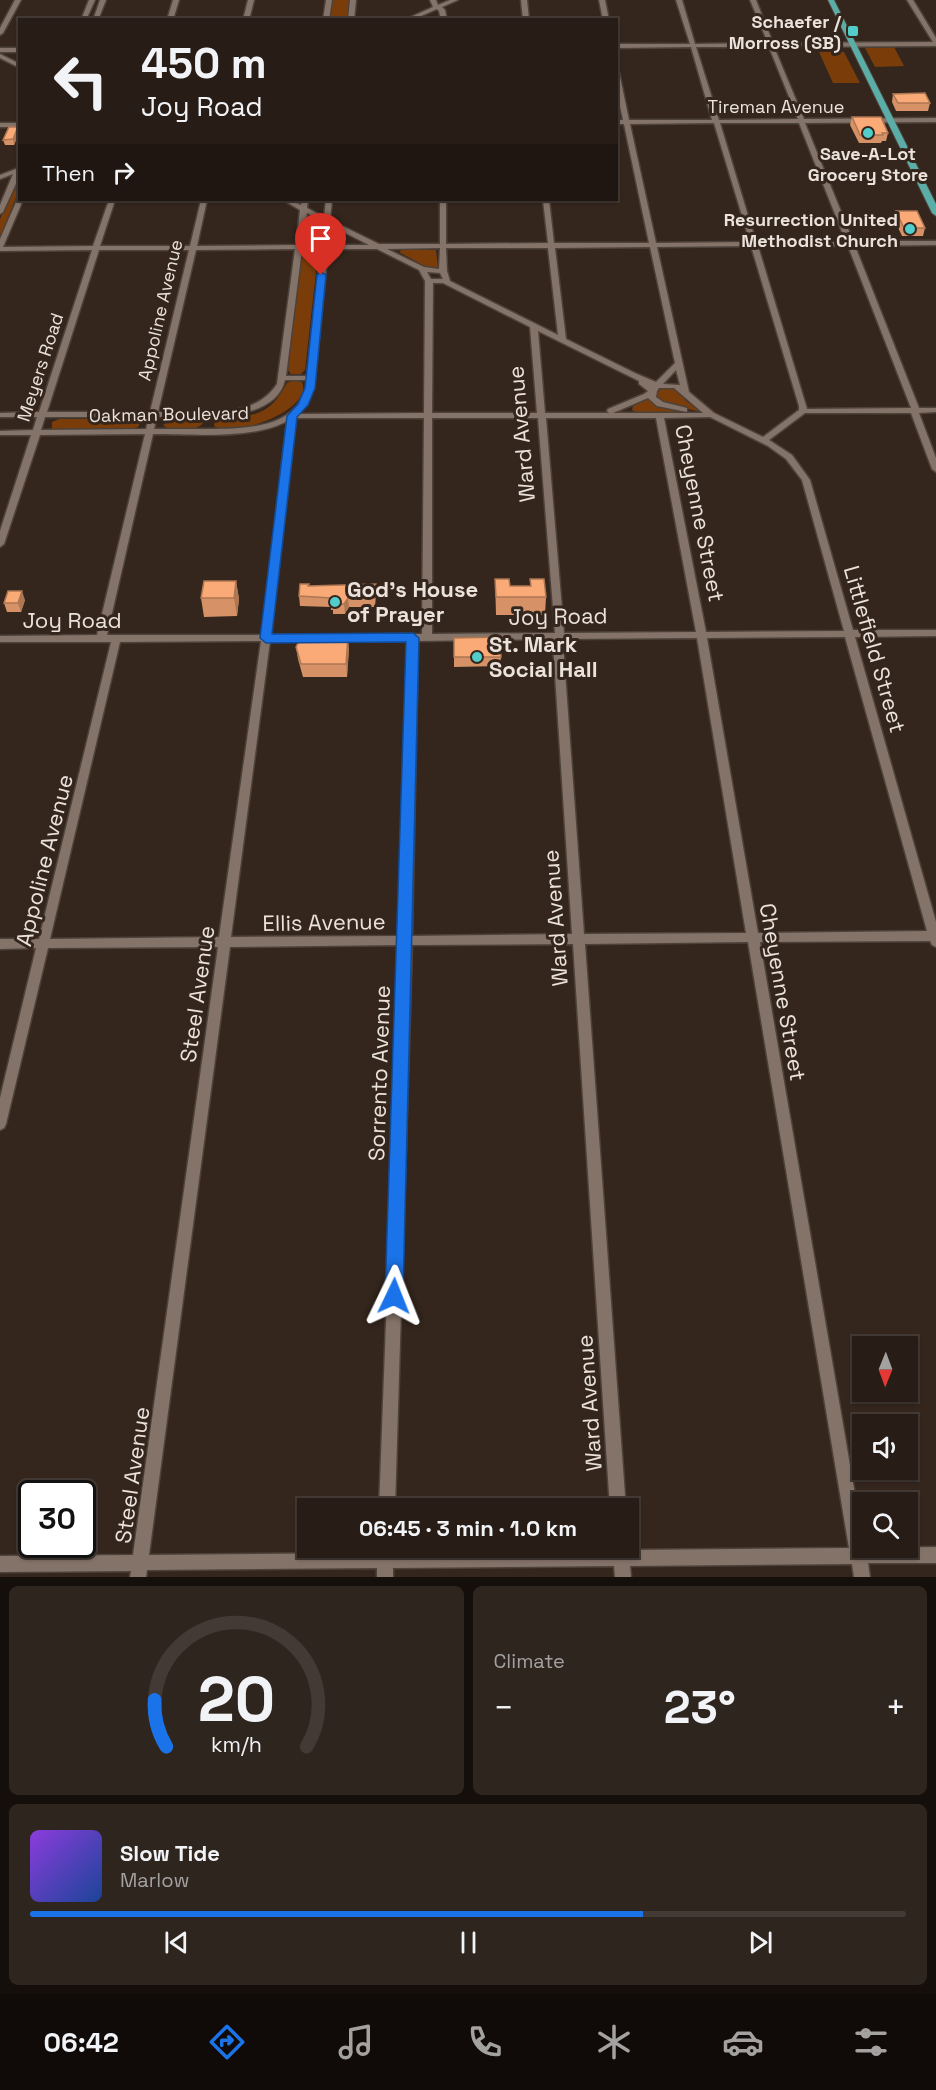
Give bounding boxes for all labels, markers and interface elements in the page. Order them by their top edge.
place label: Schaefer / Morross (SB) [729,10,842,54]
marker: Schaefer / Morross (SB) [846,24,860,38]
text: 450 m [141,37,267,90]
icon: left [42,42,120,120]
text: Joy Road [141,89,263,124]
street label: Tireman Avenue [708,95,844,118]
marker: Save-A-Lot Grocery Store [861,126,875,140]
place label: Save-A-Lot Grocery Store [808,142,928,186]
icon: right [107,156,140,189]
text: Then [42,159,95,187]
place label: Resurrection United Methodist Church [724,208,898,252]
pin [295,213,346,275]
icon: arrive [304,222,337,255]
marker: Resurrection United Methodist Church [903,222,917,236]
street label: Appoline Avenue [133,237,187,383]
street label: Meyers Road [12,310,68,424]
street label: Ward Avenue [501,365,541,503]
street label: Oakman Boulevard [89,401,249,427]
street label: Cheyenne Street [669,422,731,604]
street label: Littlefield Street [838,562,912,736]
place label: God's House of Prayer [347,575,478,628]
marker: God's House of Prayer [328,595,342,609]
street label: Joy Road [508,601,608,631]
street label: Joy Road [22,606,122,634]
place label: St. Mark Social Hall [489,630,598,683]
marker: St. Mark Social Hall [470,650,484,664]
street label: Appoline Avenue [9,771,79,949]
street label: Ward Avenue [536,849,574,987]
street label: Cheyenne Street [754,901,812,1083]
street label: Ellis Avenue [262,907,386,937]
street label: Steel Avenue [174,924,220,1064]
street label: Sorrento Avenue [362,985,396,1161]
position arrow [362,1264,426,1328]
street label: Ward Avenue [570,1334,608,1472]
north arrow [852,1336,918,1402]
map controls [852,1336,918,1558]
street label: Steel Avenue [109,1405,155,1545]
button: sound [852,1414,918,1480]
speed limit sign: 30 [18,1480,96,1558]
button: search [852,1492,918,1558]
text: 06:45 · 3 min · 1.0 km [359,1514,577,1542]
text: Climate [494,1648,565,1674]
text: 20 [197,1660,275,1739]
text: 23° [664,1679,736,1736]
text: − [494,1687,514,1729]
text: + [886,1687,906,1729]
text: km/h [211,1732,262,1759]
text: Slow Tide [120,1839,220,1867]
text: Marlow [120,1867,189,1893]
icon: previous [160,1926,193,1959]
icon: pause [452,1926,485,1959]
icon: next [744,1926,777,1959]
icon: directions [206,2021,248,2063]
icon: music [335,2021,377,2063]
icon: phone [464,2021,506,2063]
icon: climate [593,2021,635,2063]
icon: car [722,2021,764,2063]
icon: filters [850,2021,892,2063]
text: 06:42 [43,2025,119,2060]

